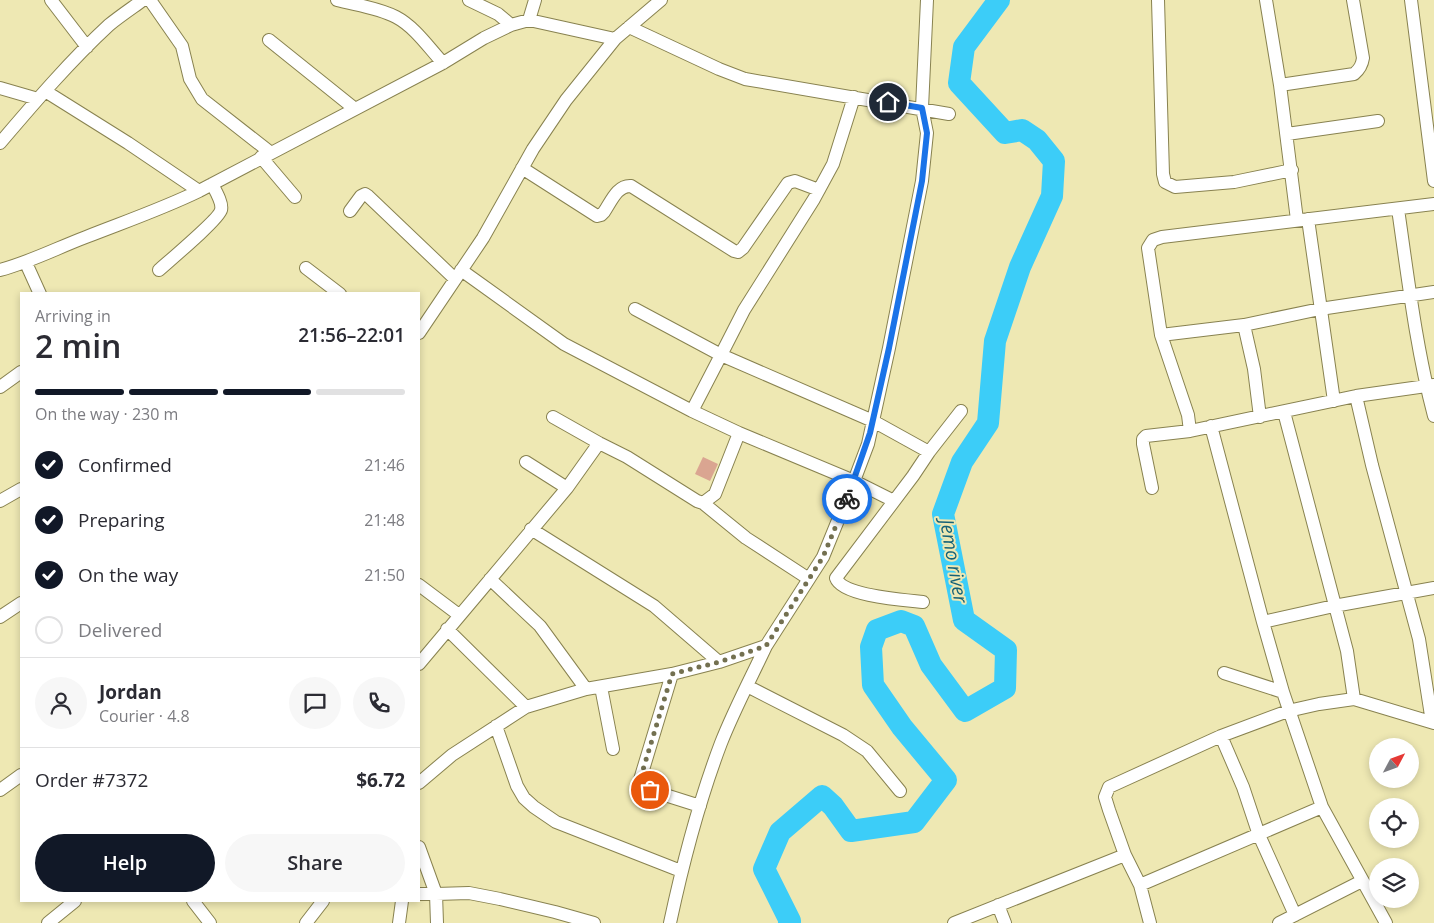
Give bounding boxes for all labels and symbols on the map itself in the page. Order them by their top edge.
pin [867,81,909,123]
courier [822,474,872,524]
water label: Jemo river [933,514,974,606]
north arrow [1369,738,1419,788]
pin [629,769,671,811]

